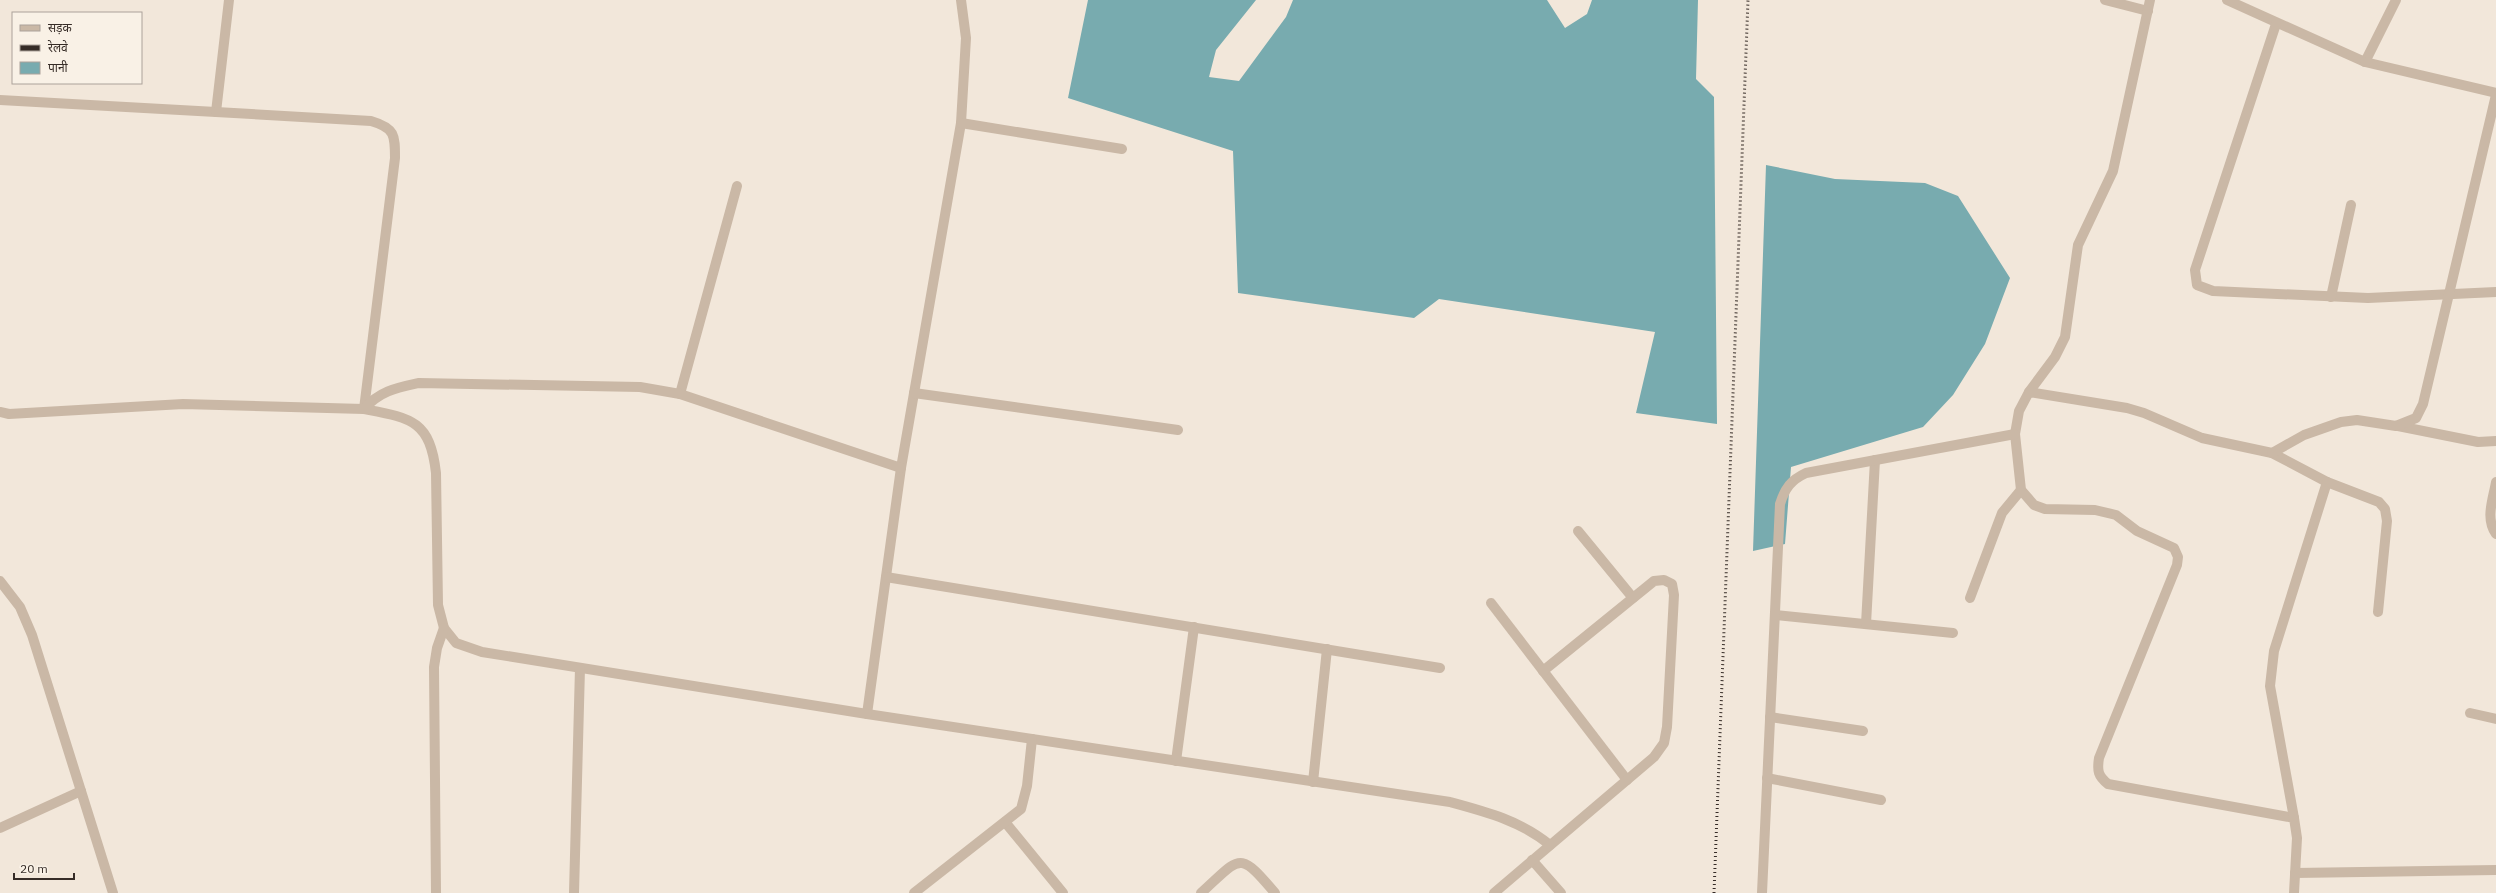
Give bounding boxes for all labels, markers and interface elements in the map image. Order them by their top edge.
legend [12,12,142,84]
text: सड़क [48,20,73,35]
text: रेलवे [48,40,68,55]
text: पानी [48,60,69,75]
scale bar [14,855,74,881]
text: 20 m [20,861,48,876]

